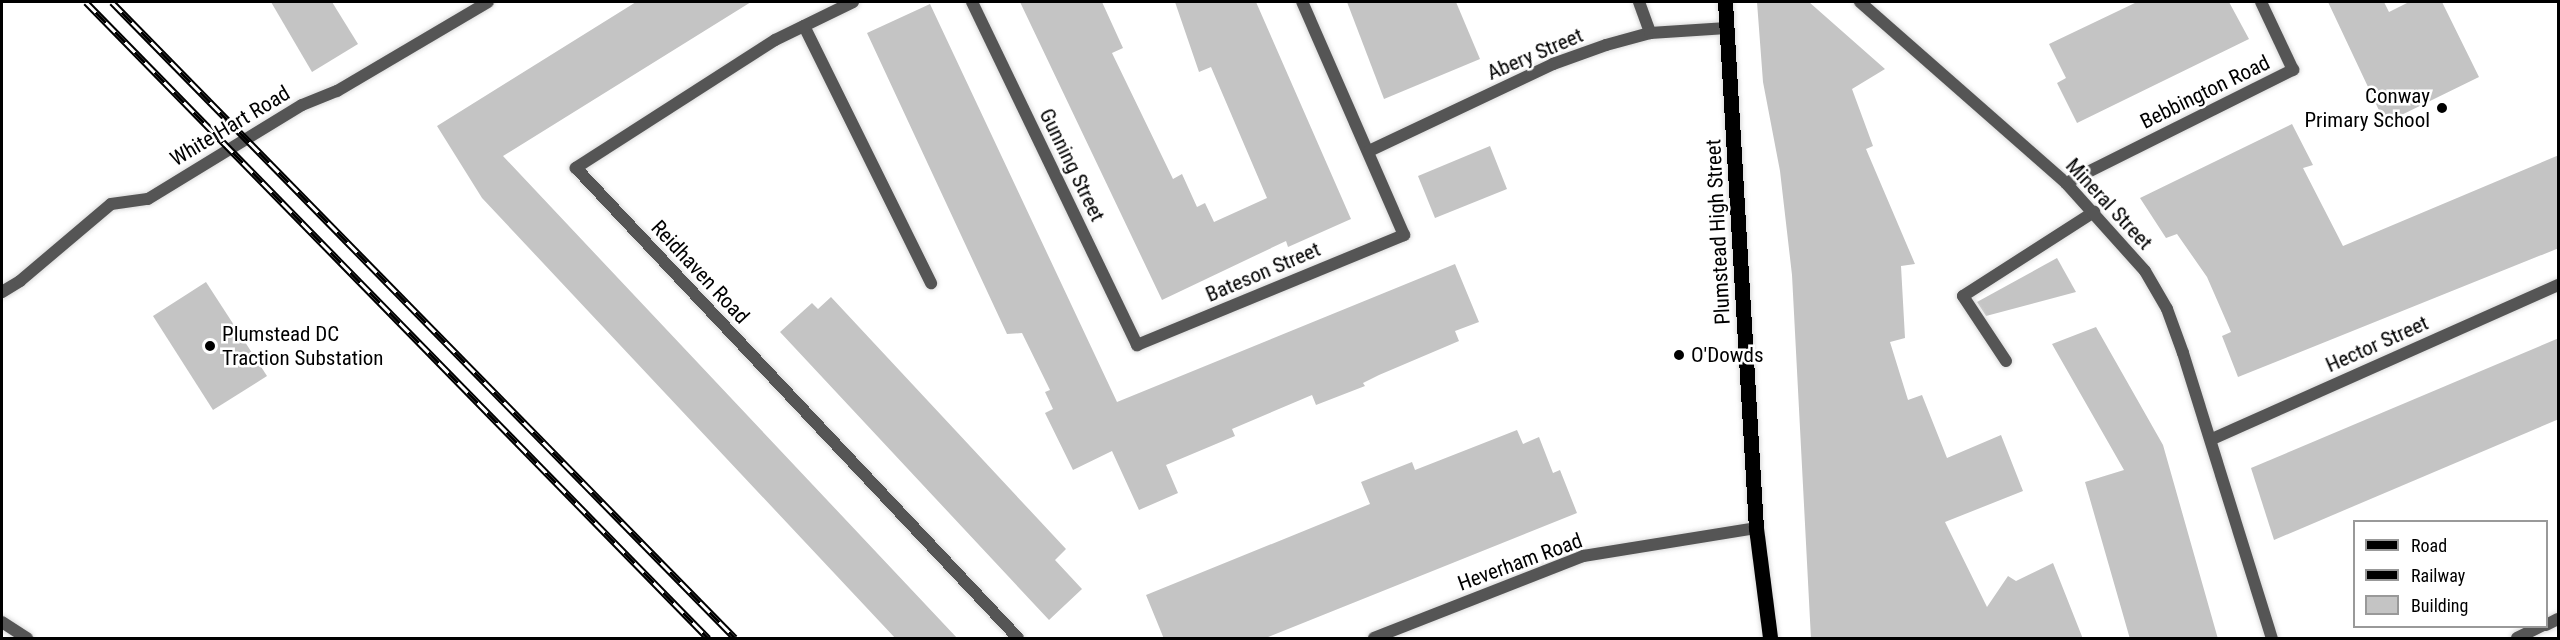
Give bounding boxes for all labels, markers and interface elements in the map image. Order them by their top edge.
street label: Abery Street [1483,23,1587,85]
street label: Bebbington Road [2136,50,2274,134]
street label: White Hart Road [166,80,294,172]
place label: Conway Primary School [2304,83,2430,133]
marker: Conway Primary School [2435,101,2449,115]
street label: Gunning Street [1034,105,1110,225]
street label: Plumstead High Street [1701,139,1735,325]
street label: Mineral Street [2060,153,2158,255]
street label: Reidhaven Road [646,215,754,329]
street label: Bateson Street [1202,237,1324,307]
street label: Hector Street [2322,310,2432,378]
place label: Plumstead DC Traction Substation [222,321,383,371]
marker: Plumstead DC Traction Substation [203,339,217,353]
place label: O'Dowds [1691,342,1763,368]
marker: O'Dowds [1672,348,1686,362]
legend [2353,520,2548,628]
street label: Heverham Road [1454,528,1586,596]
text: Road [2411,535,2447,556]
text: Railway [2411,565,2465,586]
text: Building [2411,595,2468,616]

